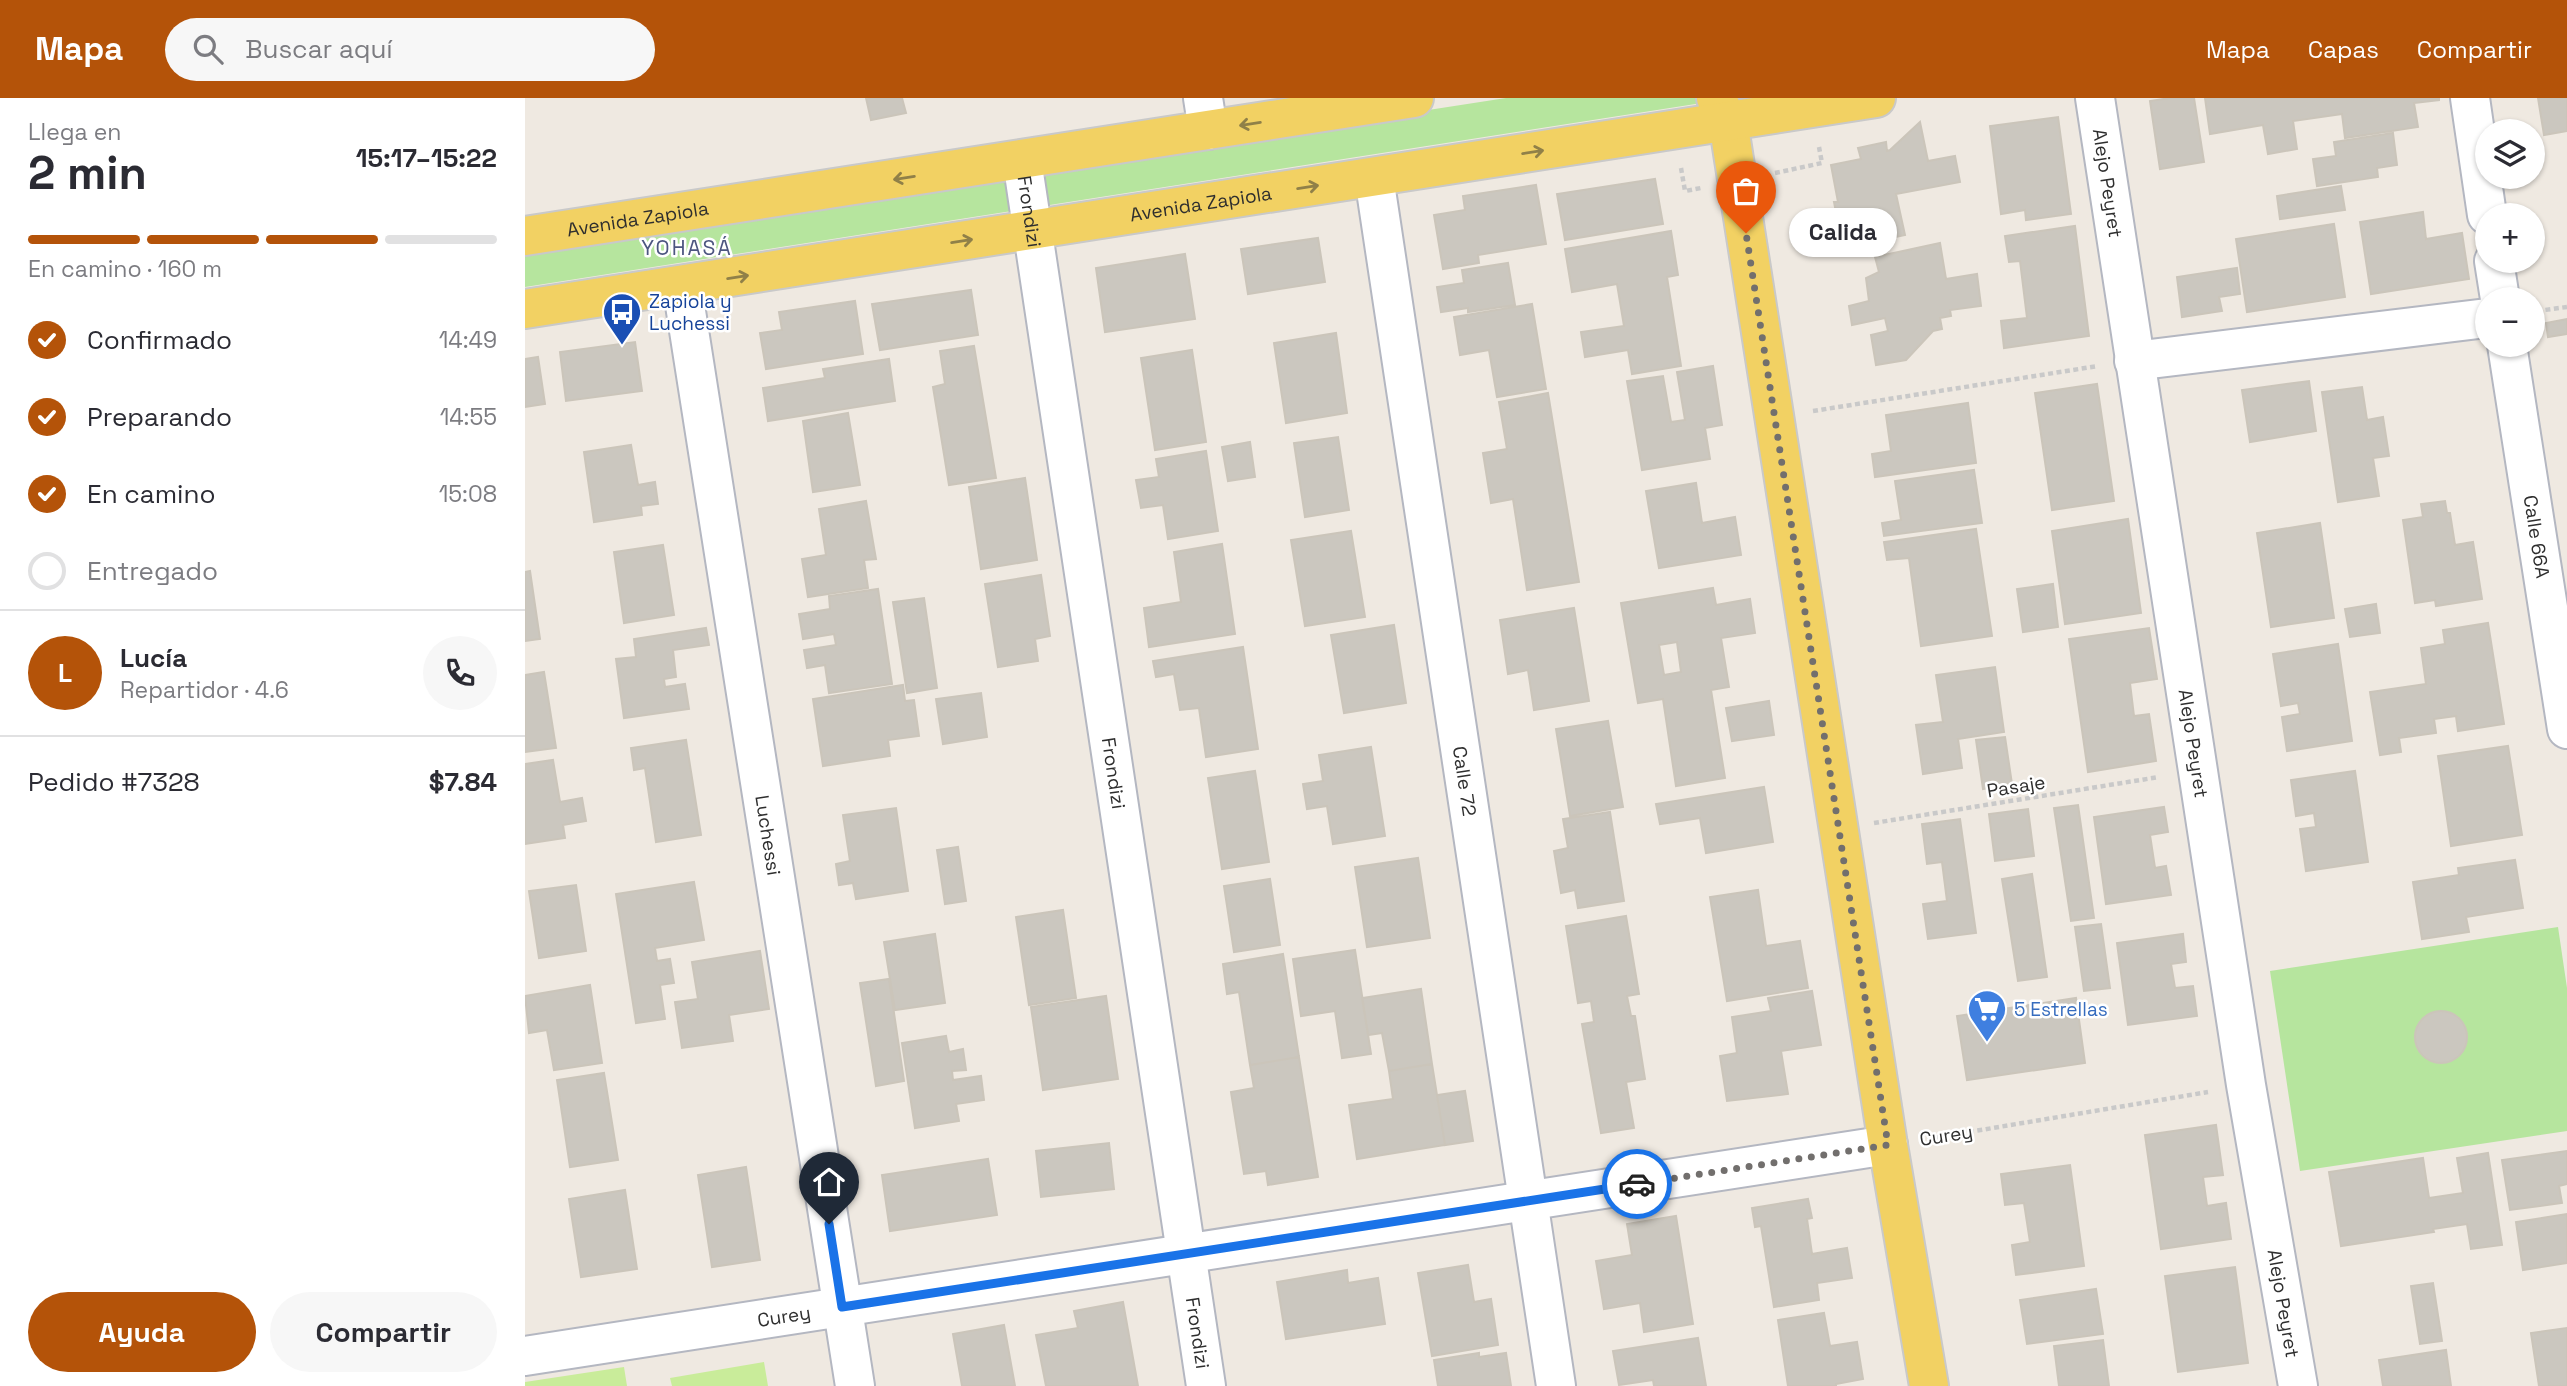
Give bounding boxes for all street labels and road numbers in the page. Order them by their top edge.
street label: Alejo Peyret [2087,127,2128,239]
street label: Frondizi [1012,174,1047,249]
street label: Avenida Zapiola [1128,181,1274,227]
street label: Avenida Zapiola [565,196,711,242]
street label: Calle 66A [2518,493,2555,580]
street label: Alejo Peyret [2173,687,2214,800]
street label: Frondizi [1096,736,1131,811]
street label: Calle 72 [1447,744,1482,818]
street label: Pasaje [1985,770,2047,803]
street label: Luchessi [749,793,787,877]
street label: Curey [1918,1119,1974,1152]
street label: Alejo Peyret [2262,1247,2305,1360]
street label: Frondizi [1180,1295,1215,1370]
street label: Curey [756,1300,812,1333]

